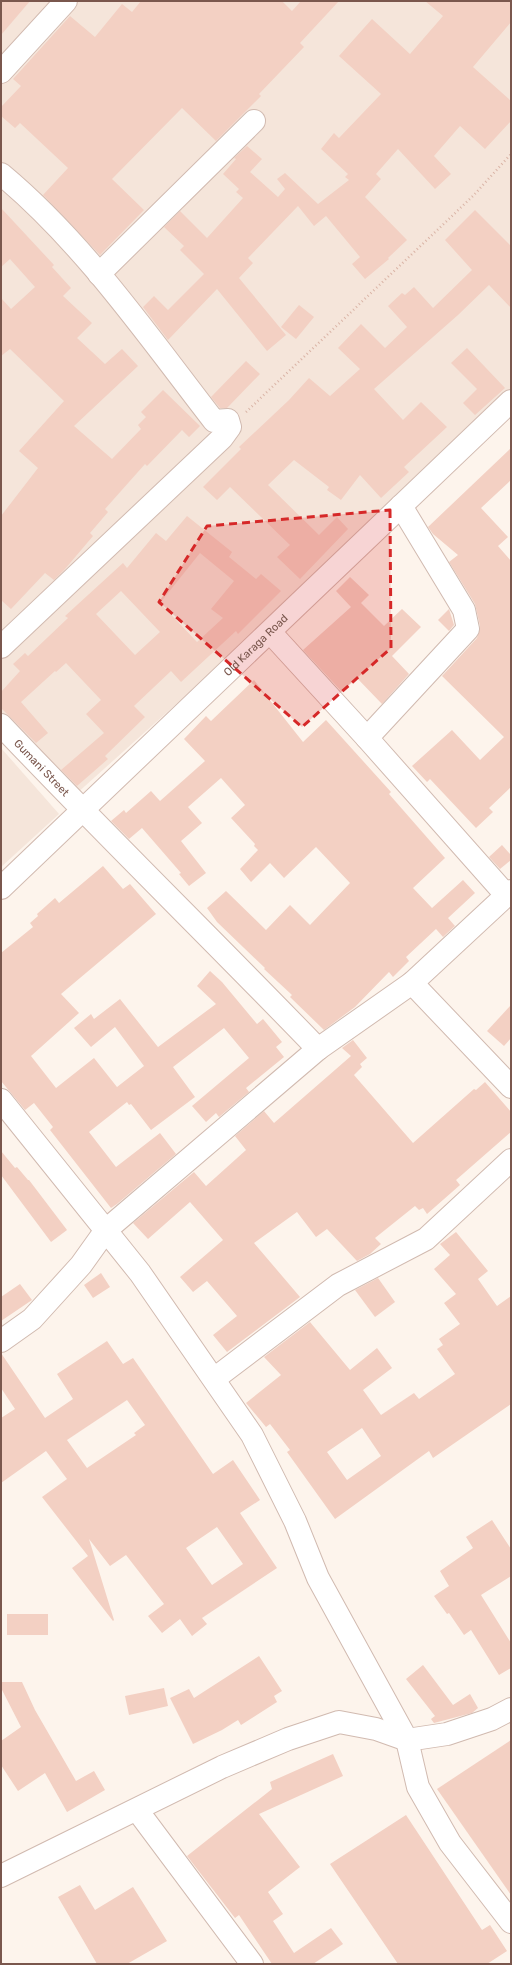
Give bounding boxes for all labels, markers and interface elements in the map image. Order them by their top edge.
street label: Old Karaga Road [221,612,291,679]
street label: Gumani Street [11,737,72,800]

